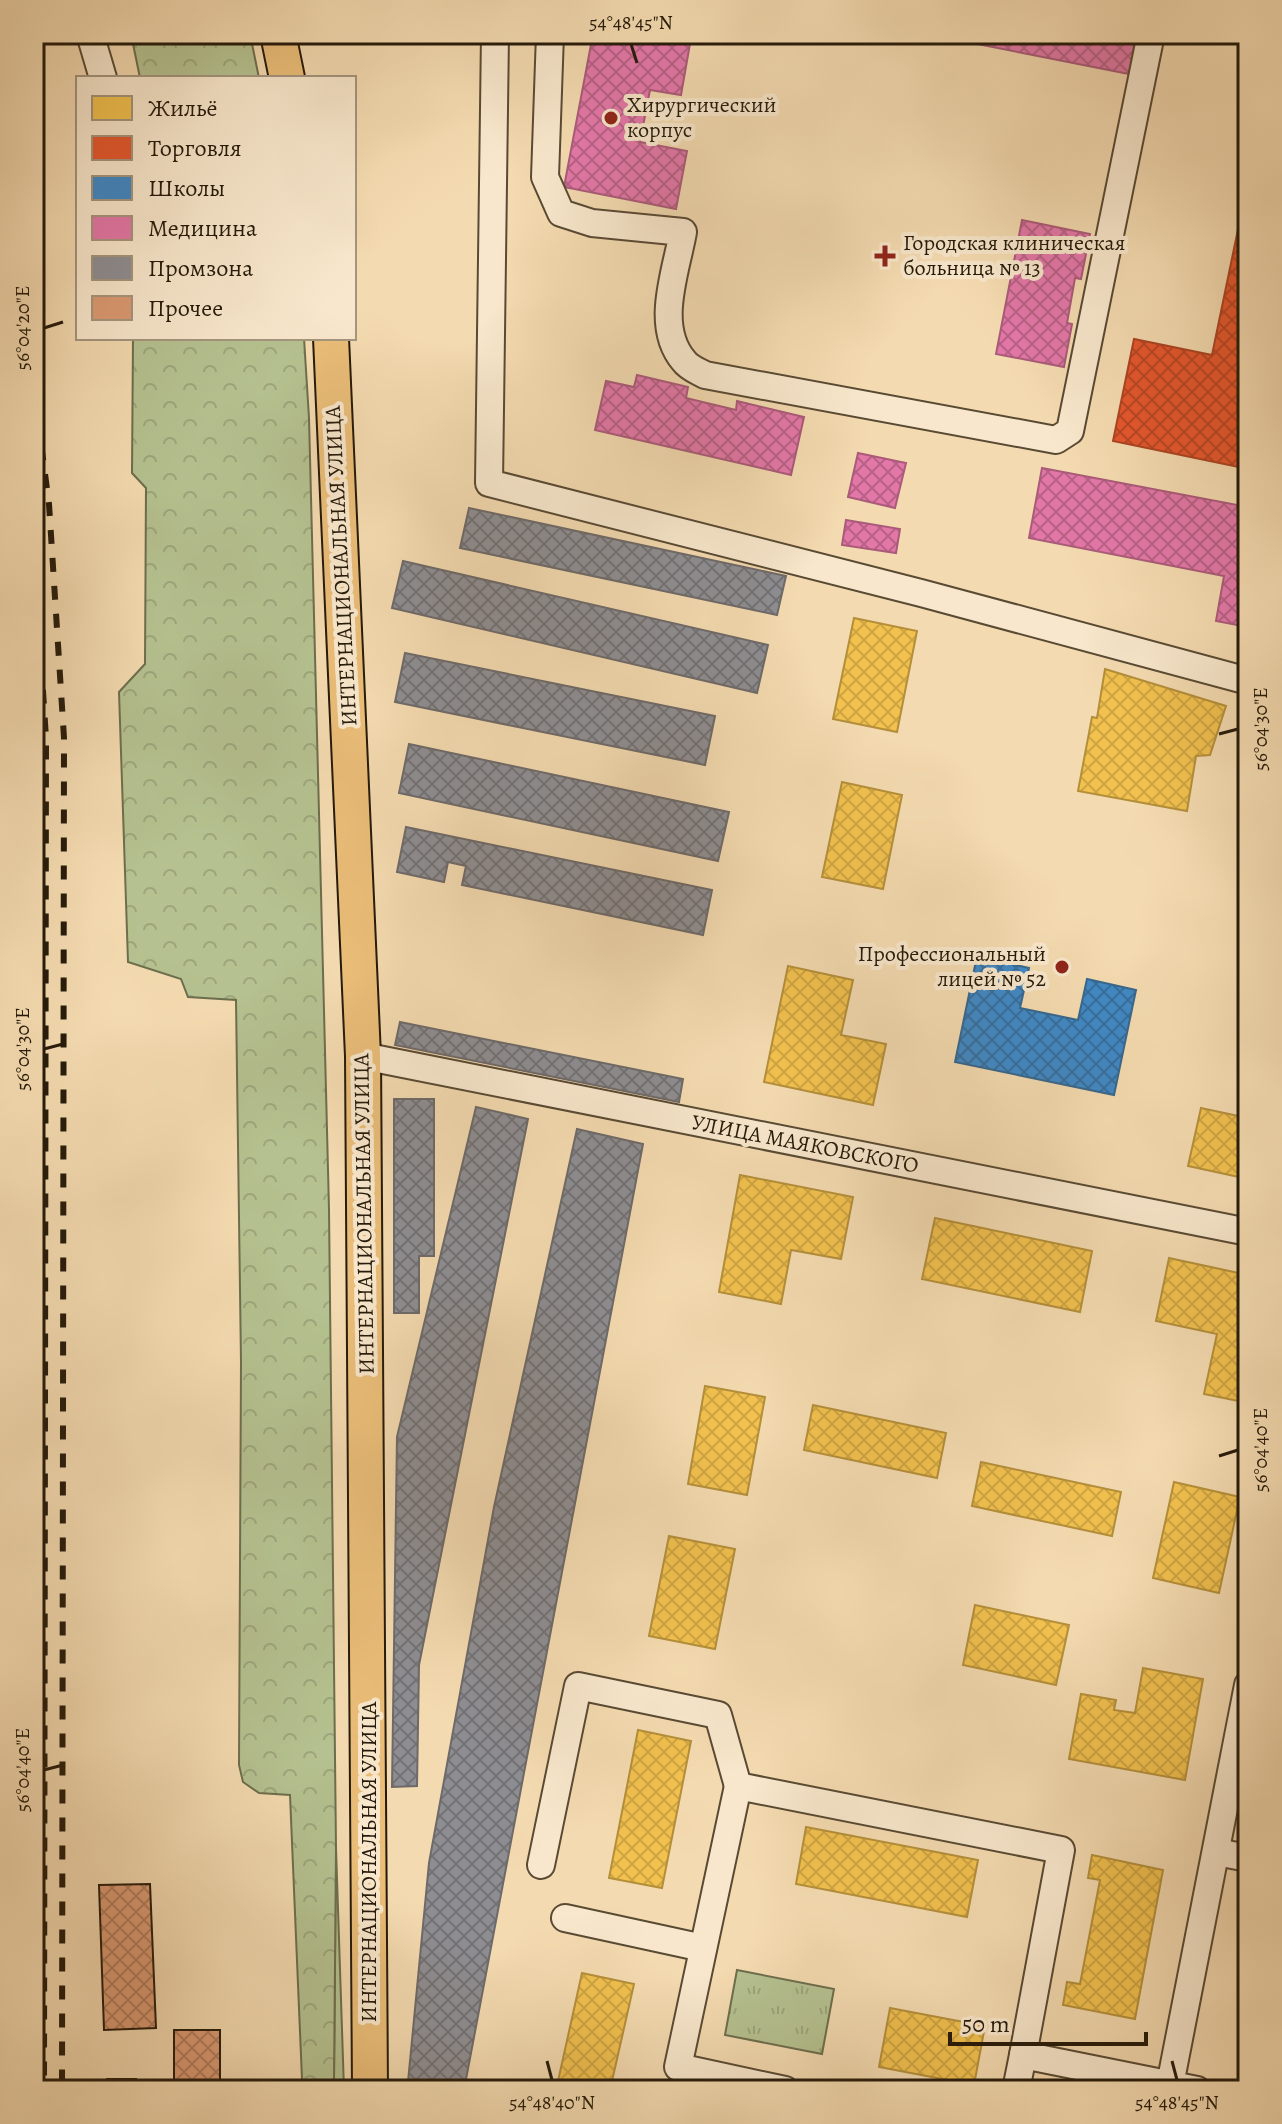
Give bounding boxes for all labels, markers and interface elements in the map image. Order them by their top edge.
text: 54°48'45"N [589,9,673,36]
legend [76,76,356,340]
place label: Хирургический корпус [627,90,776,145]
text: Жильё [148,92,217,124]
marker: Хирургический корпус [602,109,620,127]
text: Торговля [148,132,242,164]
text: Школы [148,172,225,204]
text: Медицина [148,212,257,244]
place label: Городская клиническая больница № 13 [903,228,1125,283]
marker: Городская клиническая больница № 13 [874,245,896,267]
text: Промзона [148,252,253,284]
text: 56°04'20"E [9,285,36,371]
text: Прочее [148,292,223,324]
street label: ИНТЕРНАЦИОНАЛЬНАЯ УЛИЦА [318,404,364,727]
text: 56°04'30"E [1247,687,1274,771]
place label: Профессиональный лицей № 52 [858,939,1046,994]
marker: Профессиональный лицей № 52 [1053,958,1071,976]
text: 56°04'30"E [9,1007,36,1091]
street label: ИНТЕРНАЦИОНАЛЬНАЯ УЛИЦА [346,1052,382,1375]
street label: УЛИЦА МАЯКОВСКОГО [689,1107,921,1181]
text: 56°04'40"E [1247,1408,1274,1492]
street label: ИНТЕРНАЦИОНАЛЬНАЯ УЛИЦА [354,1700,384,2022]
text: 56°04'40"E [9,1728,36,1812]
scale bar [950,1996,1146,2046]
text: 50 m [962,2008,1010,2040]
text: 54°48'40"N [509,2089,595,2116]
text: 54°48'45"N [1135,2089,1219,2116]

